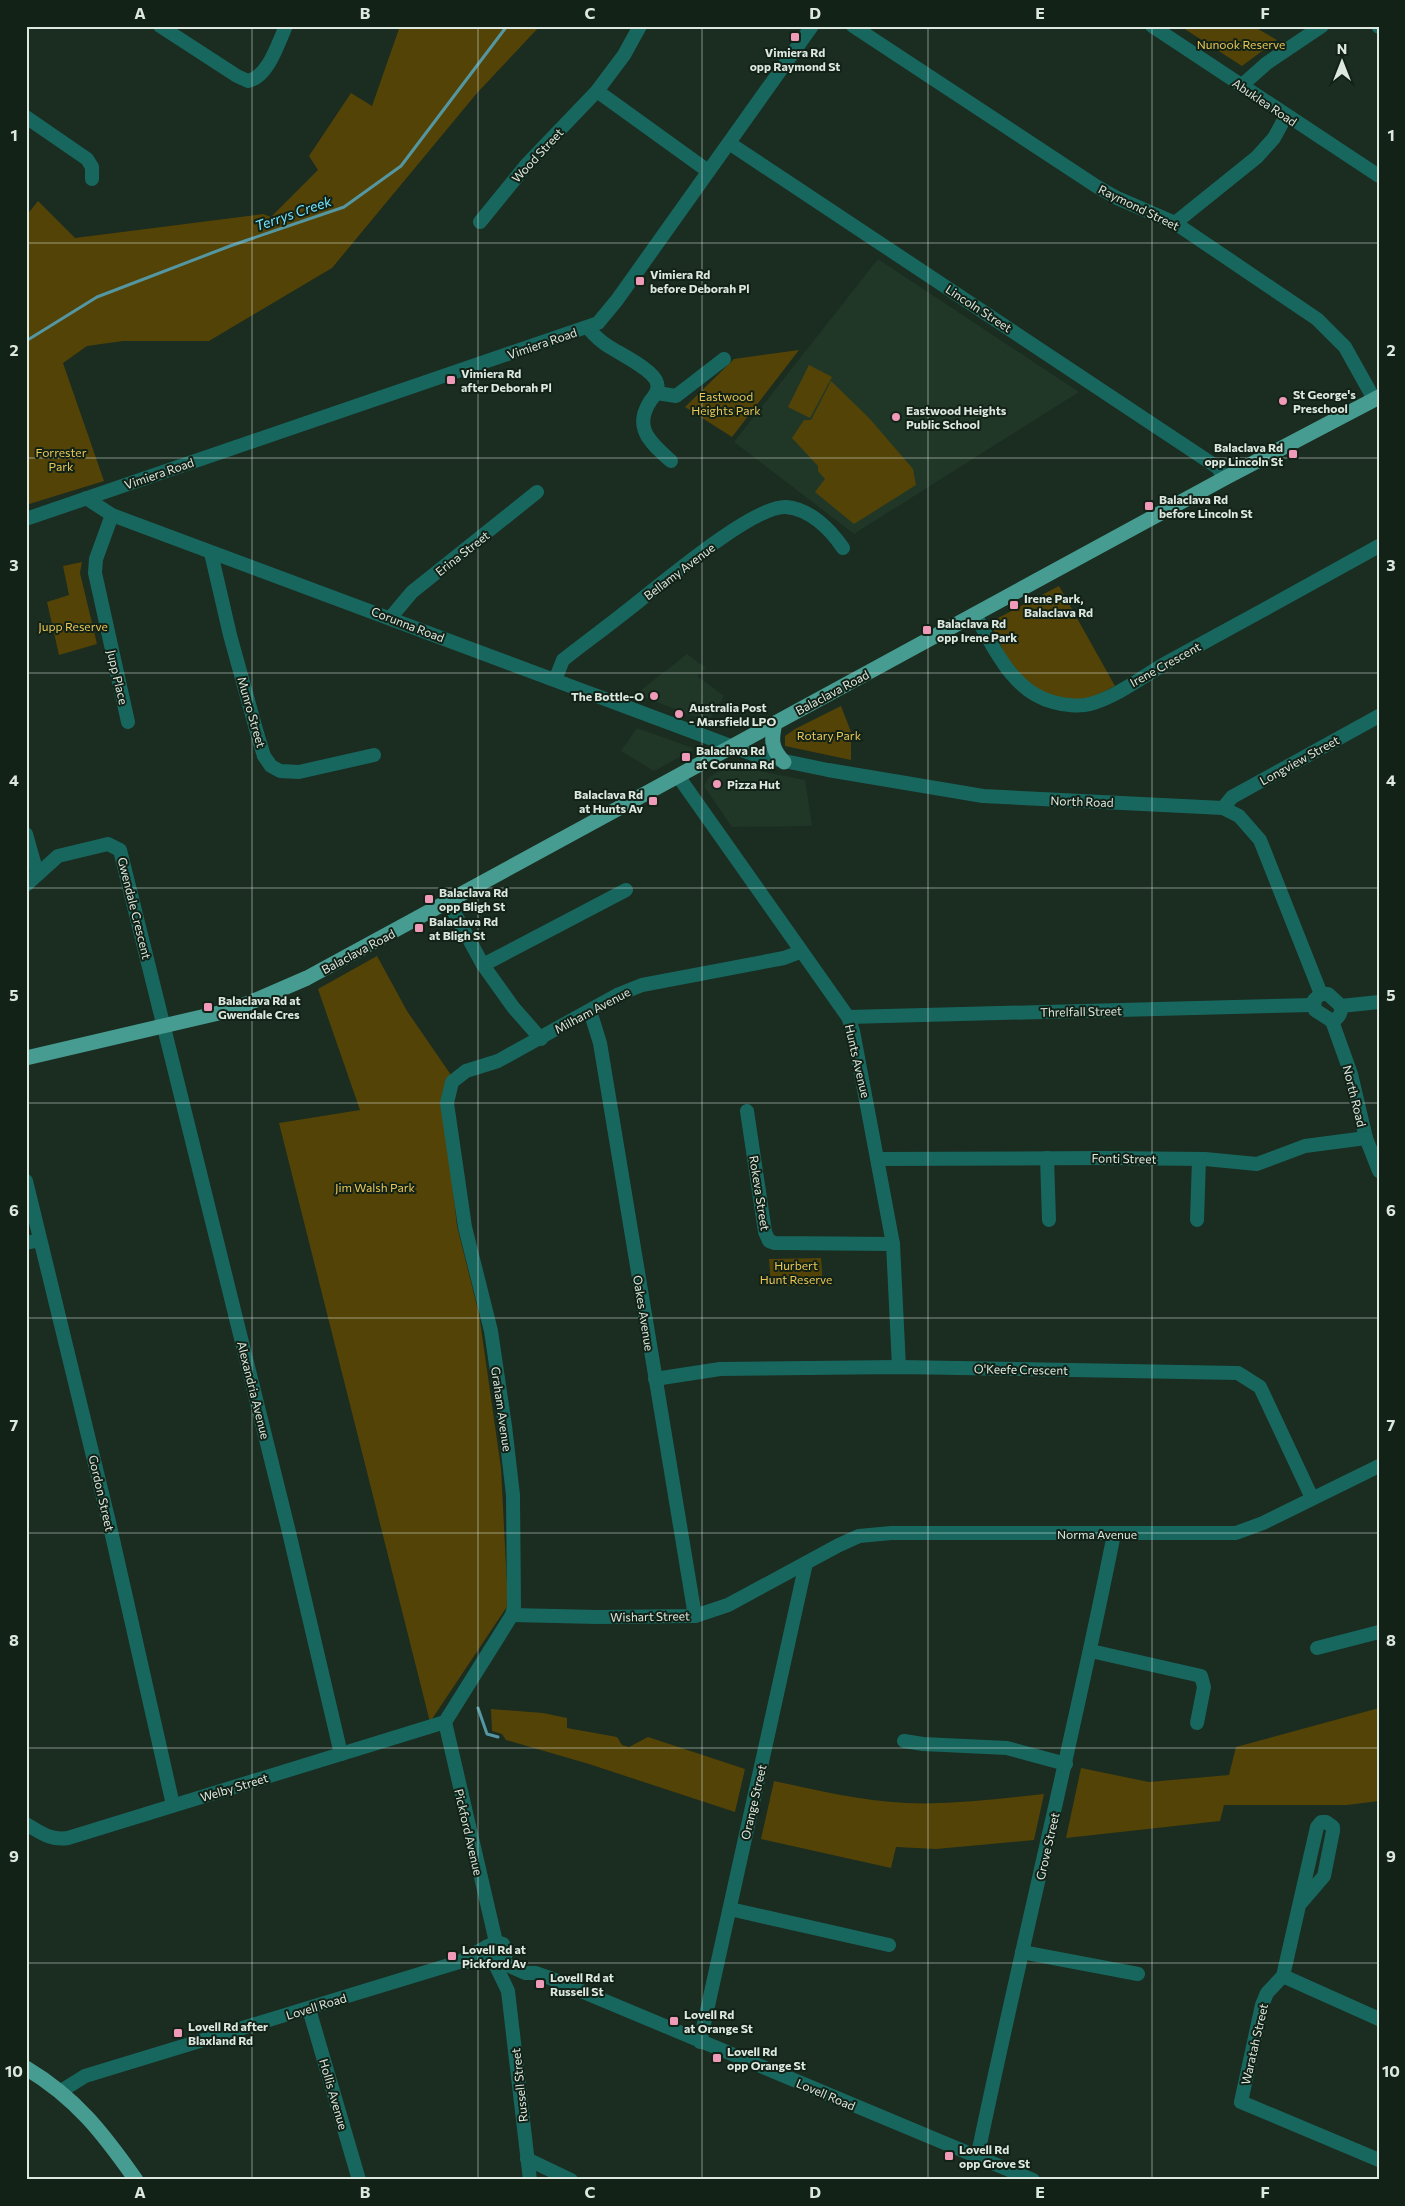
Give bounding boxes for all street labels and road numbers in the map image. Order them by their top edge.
street label: Abuklea Road [1230,75,1300,129]
street label: Wood Street [508,125,566,185]
street label: Raymond Street [1096,181,1182,233]
street label: Lincoln Street [943,281,1015,335]
street label: Vimiera Road [505,325,579,361]
street label: Vimiera Road [122,455,196,491]
street label: Erina Street [432,528,492,578]
street label: Bellamy Avenue [641,540,717,602]
street label: Corunna Road [369,604,447,644]
street label: Irene Crescent [1127,639,1203,689]
street label: Jupp Place [104,648,131,706]
street label: Balaclava Road [793,667,871,717]
street label: Munro Street [235,675,269,749]
street label: Longview Street [1257,732,1341,788]
street label: North Road [1050,793,1114,809]
street label: Gwendale Crescent [116,856,154,961]
street label: Balaclava Road [319,926,397,976]
street label: Milham Avenue [552,984,632,1036]
street label: Threlfall Street [1040,1003,1122,1019]
street label: Hunts Avenue [843,1023,873,1099]
street label: North Road [1341,1064,1369,1128]
street label: Fonti Street [1091,1150,1157,1166]
street label: Rokeva Street [747,1154,773,1232]
street label: Oakes Avenue [631,1274,657,1352]
street label: Alexandria Avenue [235,1340,273,1440]
street label: O'Keefe Crescent [974,1361,1068,1377]
street label: Graham Avenue [489,1366,515,1452]
street label: Gordon Street [86,1454,118,1533]
street label: Norma Avenue [1057,1527,1137,1541]
street label: Wishart Street [610,1608,690,1624]
street label: Orange Street [738,1763,768,1841]
street label: Welby Street [198,1770,270,1804]
street label: Pickford Avenue [452,1787,486,1877]
street label: Grove Street [1032,1811,1062,1881]
street label: Lovell Road [284,1990,348,2022]
street label: Waratah Street [1238,2002,1270,2086]
street label: Russell Street [508,2047,530,2123]
street label: Hollis Avenue [317,2057,351,2131]
street label: Lovell Road [794,2075,858,2113]

